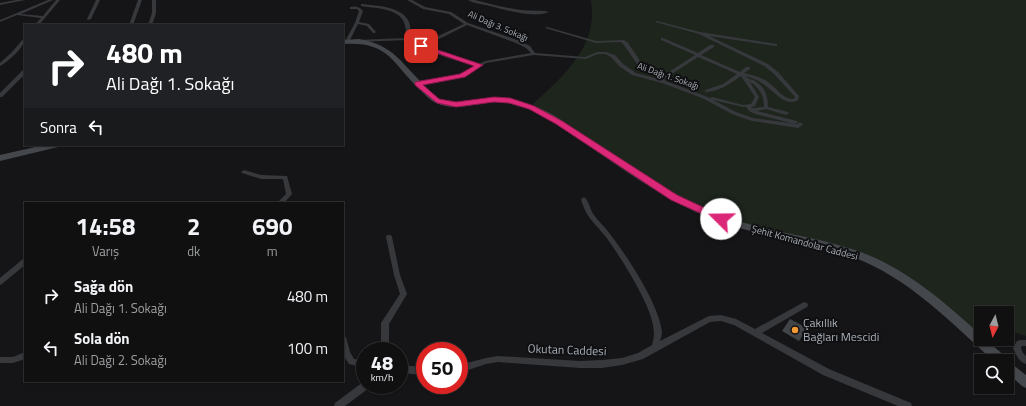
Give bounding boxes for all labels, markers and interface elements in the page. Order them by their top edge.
street label: Ali Dağı 3. Sokağı [466,7,530,44]
pin [404,29,438,63]
text: 480 m [106,31,183,74]
icon: arrive [410,35,432,57]
icon: right [40,40,92,92]
street label: Ali Dağı 1. Sokağı [636,59,701,92]
text: Ali Dağı 1. Sokağı [106,70,235,97]
text: Sonra [40,116,77,139]
icon: left [85,116,107,138]
position arrow [700,198,742,240]
text: 14:58 [76,208,135,244]
text: 2 [187,208,201,244]
text: 690 [252,208,292,244]
street label: Şehit Komandolar Caddesi [750,221,860,264]
text: Varış [92,241,119,261]
text: dk [187,241,200,261]
text: m [267,241,278,261]
text: Sağa dön [74,275,133,298]
icon: right [40,285,62,307]
text: 480 m [287,285,328,308]
text: Ali Dağı 1. Sokağı [74,298,167,318]
north arrow [974,306,1014,346]
map controls [974,306,1014,394]
place label: Çakıllık Bağları Mescidi [803,313,879,346]
marker: Çakıllık Bağları Mescidi [790,325,800,335]
text: Sola dön [74,327,130,350]
icon: left [40,337,62,359]
text: 100 m [287,337,328,360]
street label: Okutan Caddesi [527,339,607,360]
speed limit sign: 50 [416,342,468,394]
text: 48 [371,347,393,378]
text: Ali Dağı 2. Sokağı [74,350,167,370]
button: search [974,354,1014,394]
text: km/h [371,370,393,385]

